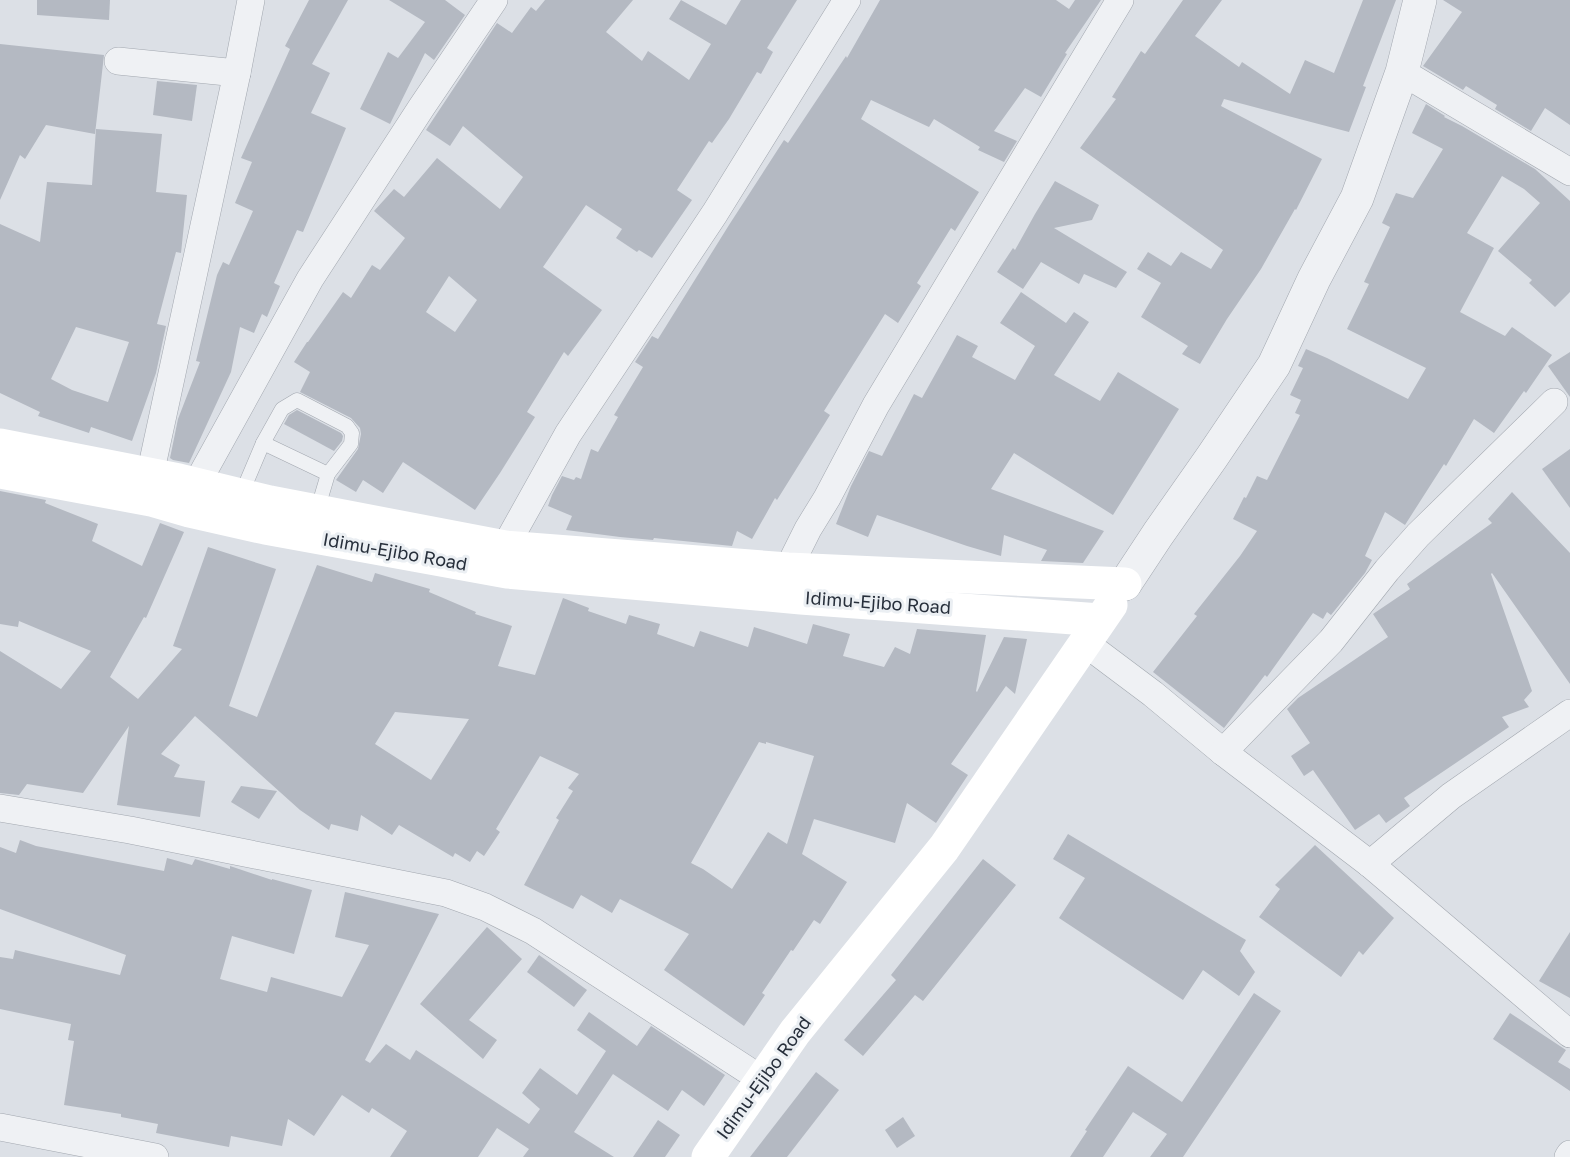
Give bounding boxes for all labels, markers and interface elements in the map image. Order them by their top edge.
street label: Idimu-Ejibo Road [321,527,469,575]
street label: Idimu-Ejibo Road [804,586,952,618]
street label: Idimu-Ejibo Road [711,1012,815,1143]

